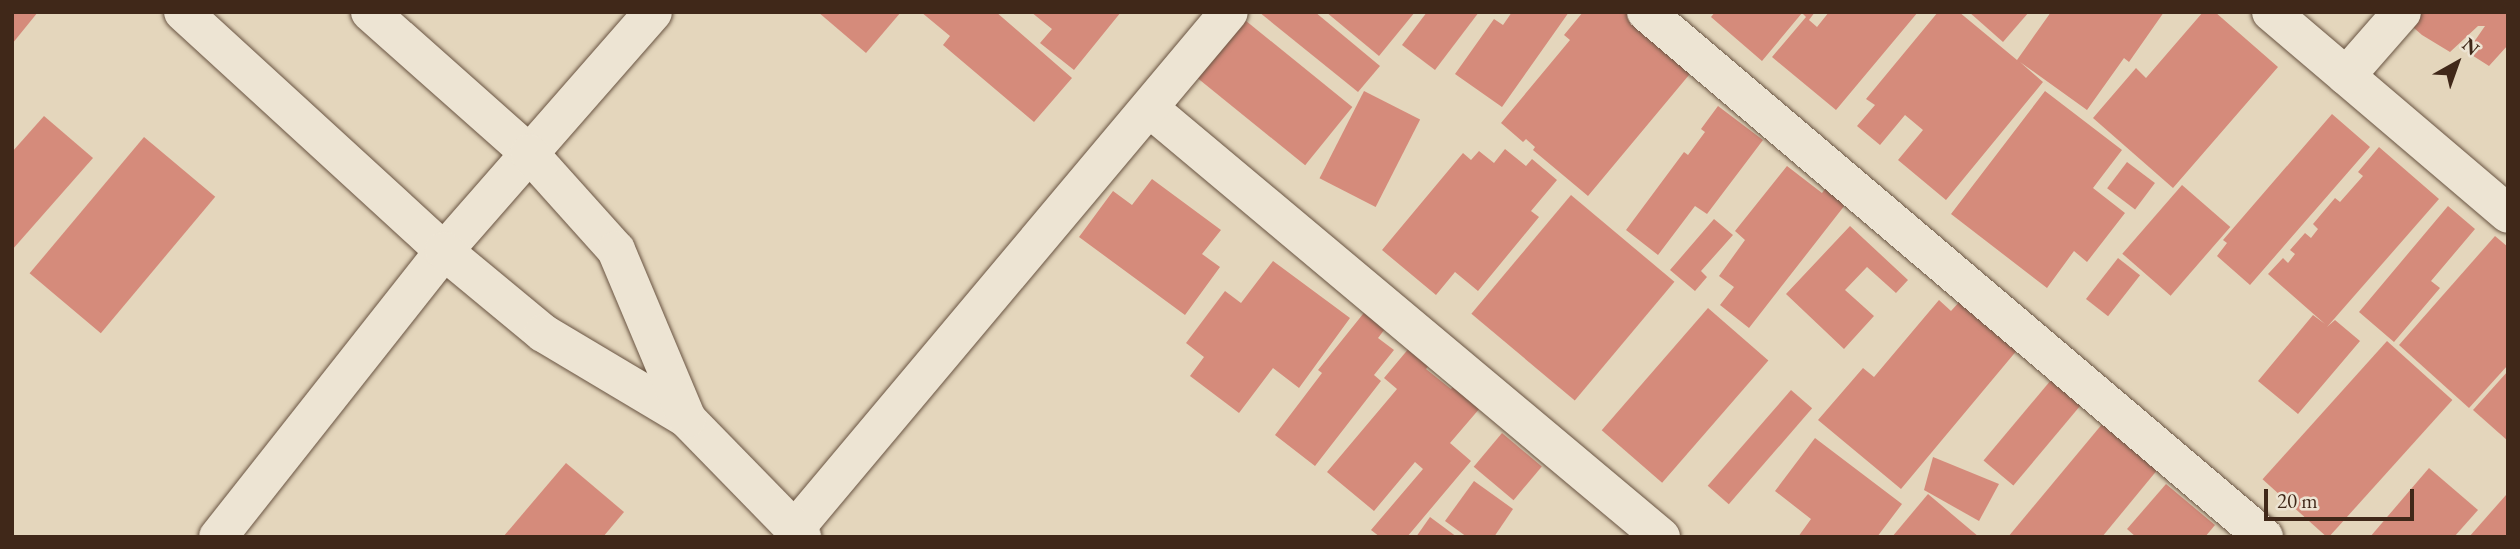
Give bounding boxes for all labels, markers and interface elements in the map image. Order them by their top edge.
north arrow [2422,28,2492,98]
text: N [2457,32,2485,61]
scale bar [2268,476,2418,520]
text: 20 m [2277,487,2318,514]

